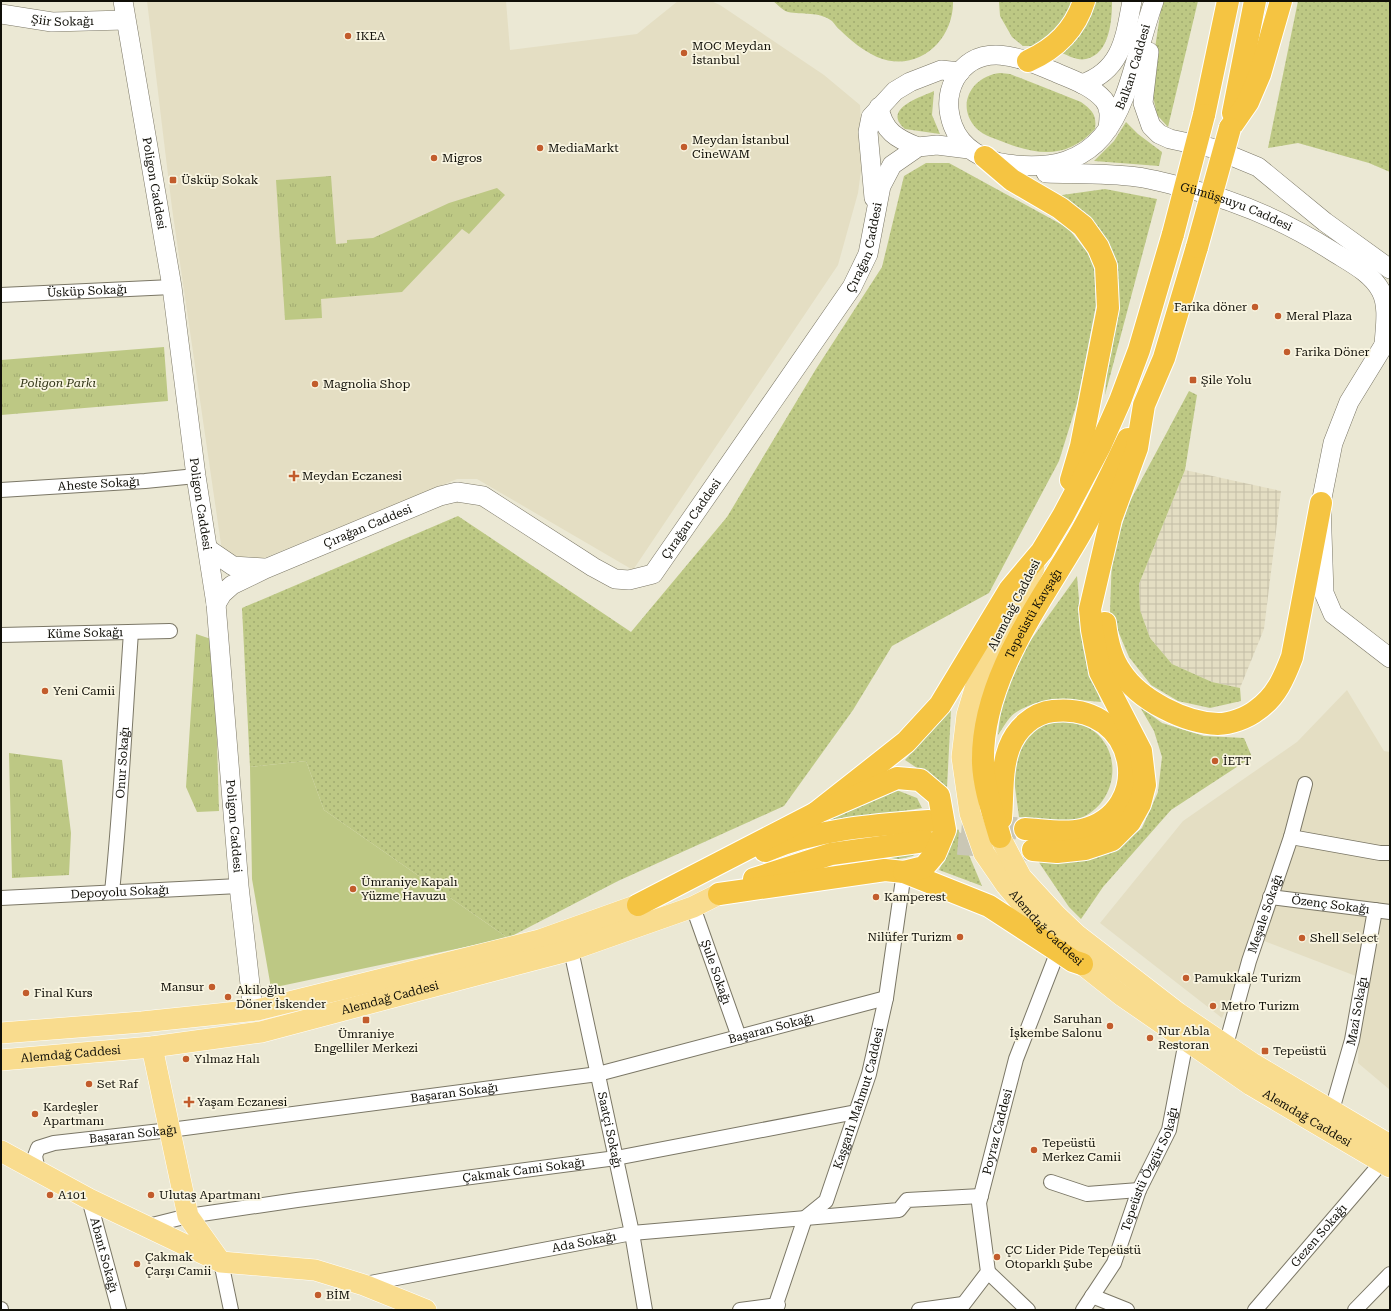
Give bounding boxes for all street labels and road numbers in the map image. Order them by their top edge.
street label: Şiir Sokağı [30,12,94,29]
street label: Balkan Caddesi [1113,22,1153,112]
street label: Poligon Caddesi [139,136,169,231]
street label: Gümüşsuyu Caddesi [1179,180,1295,234]
street label: Çırağan Caddesi [843,201,885,295]
street label: Üsküp Sokağı [46,282,128,300]
street label: Poligon Caddesi [187,457,215,551]
street label: Aheste Sokağı [57,474,140,493]
street label: Çırağan Caddesi [659,476,724,562]
street label: Çırağan Caddesi [321,501,414,551]
street label: Alemdağ Caddesi [985,557,1043,653]
street label: Tepeüstü Kavşağı [1002,566,1065,661]
street label: Küme Sokağı [47,625,123,641]
street label: Onur Sokağı [113,726,132,799]
street label: Poligon Caddesi [223,779,245,873]
street label: Meşale Sokağı [1245,872,1285,955]
street label: Depoyolu Sokağı [70,883,170,901]
street label: Alemdağ Caddesi [1006,887,1086,969]
street label: Özenç Sokağı [1291,893,1371,916]
street label: Şule Sokağı [698,938,734,1006]
street label: Mazi Sokağı [1344,976,1370,1047]
street label: Alemdağ Caddesi [340,978,440,1017]
street label: Başaran Sokağı [727,1010,816,1046]
street label: Kaşgarlı Mahmut Caddesi [830,1026,886,1171]
street label: Alemdağ Caddesi [20,1043,122,1065]
street label: Başaran Sokağı [410,1080,499,1105]
street label: Poyraz Caddesi [980,1087,1015,1176]
street label: Alemdağ Caddesi [1260,1087,1354,1150]
street label: Saatçi Sokağı [595,1090,625,1169]
street label: Tepeüstü Özgür Sokağı [1118,1106,1180,1233]
street label: Başaran Sokağı [88,1122,178,1146]
street label: Çakmak Cami Sokağı [462,1155,586,1185]
street label: Gezen Sokağı [1288,1201,1350,1270]
street label: Abant Sokağı [87,1216,121,1294]
street label: Ada Sokağı [551,1229,617,1255]

